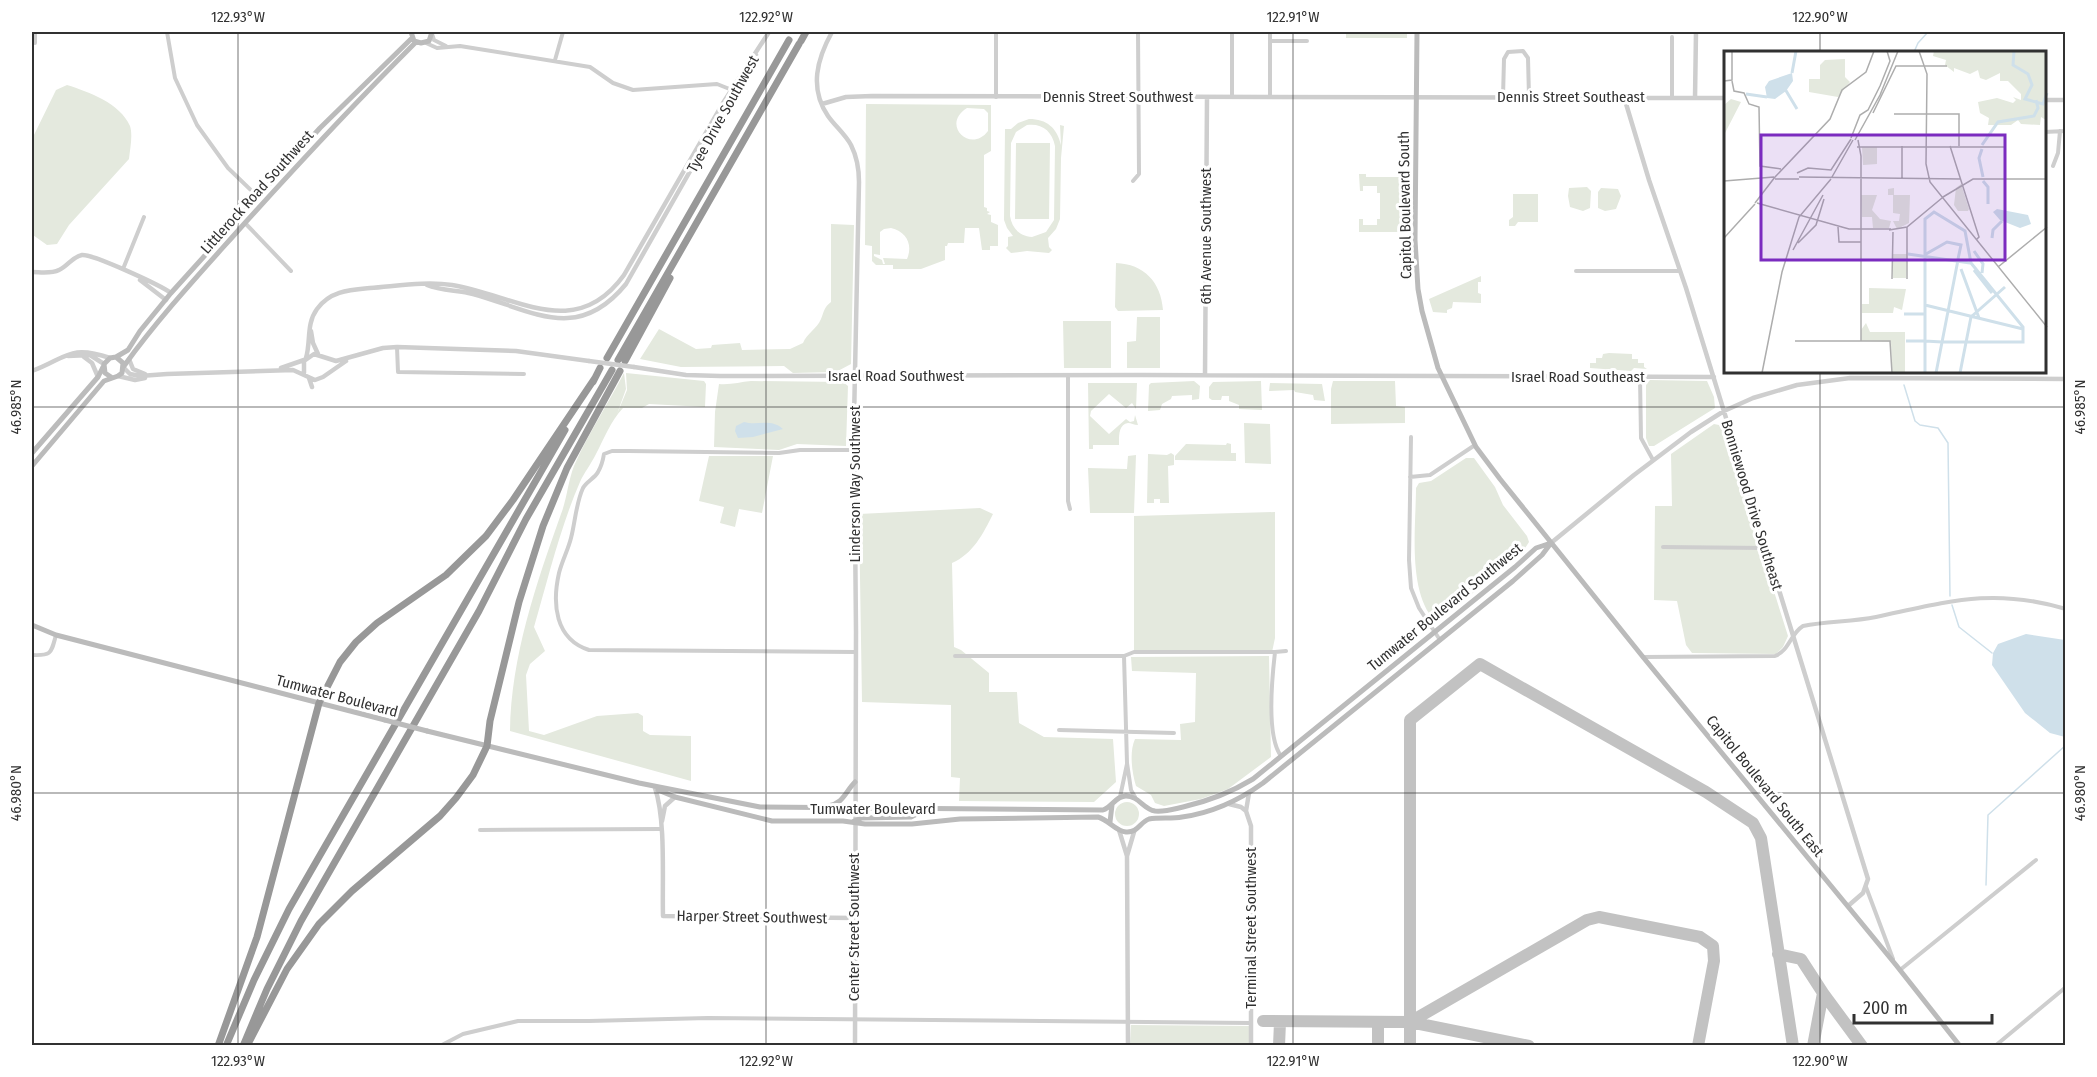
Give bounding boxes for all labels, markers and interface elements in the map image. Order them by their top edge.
text: 122.93°W [211,8,265,26]
text: 122.92°W [739,8,793,26]
text: 122.91°W [1266,8,1320,26]
text: 122.90°W [1792,8,1848,26]
inset map [1724,51,2046,374]
street label: Tyee Drive Southwest [683,52,763,176]
street label: Dennis Street Southwest [1043,88,1193,106]
street label: Dennis Street Southeast [1497,88,1645,106]
street label: Littlerock Road Southwest [197,126,317,258]
street label: Capitol Boulevard South [1395,131,1415,279]
street label: 6th Avenue Southwest [1197,167,1215,304]
street label: Israel Road Southwest [828,367,964,385]
street label: Israel Road Southeast [1511,368,1645,386]
text: 46.985°N [7,379,25,435]
text: 46.985°N [2071,379,2089,435]
street label: Linderson Way Southwest [846,405,864,563]
street label: Bonniewood Drive Southeast [1717,418,1787,593]
street label: Tumwater Boulevard Southwest [1364,539,1526,675]
street label: Tumwater Boulevard [274,671,400,721]
street label: Capitol Boulevard South East [1702,712,1828,860]
text: 46.980°N [7,765,25,821]
text: 46.980°N [2071,765,2089,821]
street label: Tumwater Boulevard [810,800,936,818]
street label: Terminal Street Southwest [1242,847,1260,1009]
street label: Center Street Southwest [845,853,863,1001]
street label: Harper Street Southwest [676,907,828,927]
scale bar [1854,987,1992,1025]
text: 200 m [1863,997,1908,1019]
text: 122.93°W [211,1052,265,1070]
text: 122.92°W [739,1052,793,1070]
text: 122.91°W [1266,1052,1320,1070]
text: 122.90°W [1792,1052,1848,1070]

